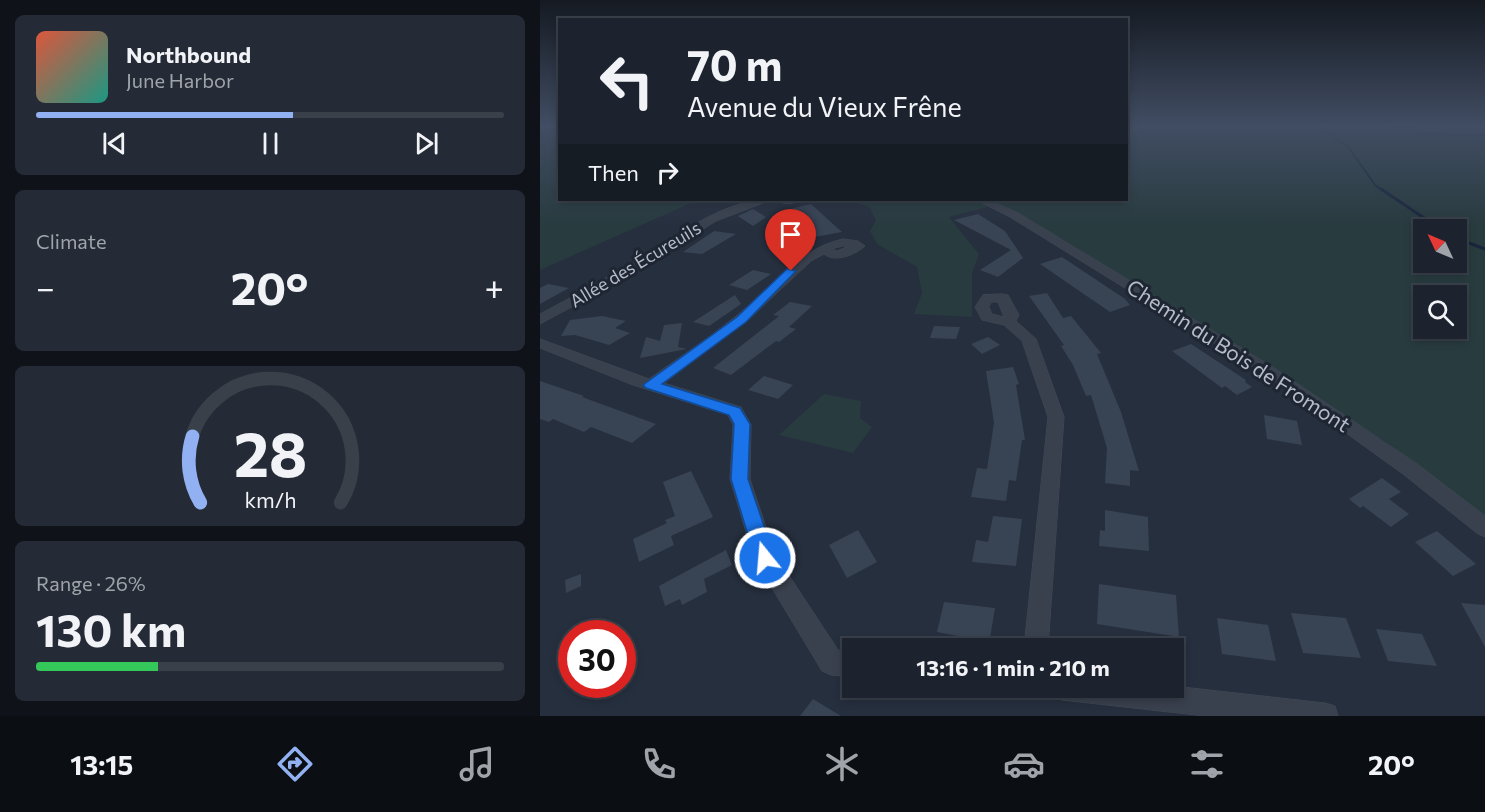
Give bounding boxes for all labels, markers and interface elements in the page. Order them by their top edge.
text: 70 m [687,38,782,90]
text: Northbound [126,41,251,68]
icon: left [588,42,666,120]
text: June Harbor [126,68,234,92]
text: Avenue du Vieux Frêne [687,90,962,123]
icon: previous [98,127,131,160]
icon: pause [254,127,287,160]
icon: next [410,127,443,160]
icon: right [651,156,684,189]
text: Then [588,159,639,186]
pin [765,209,816,271]
street label: Allée des Écureuils [565,216,705,312]
icon: arrive [774,218,807,251]
north arrow [1413,219,1467,273]
map controls [1413,219,1467,339]
text: Climate [36,229,106,253]
text: 20° [231,259,309,314]
text: − [36,266,55,307]
text: + [485,266,504,307]
street label: Chemin du Bois de Fromont [1123,273,1355,437]
button: search [1413,285,1467,339]
text: 28 [233,414,307,490]
text: km/h [244,486,296,512]
position arrow [733,526,797,590]
text: Range · 26% [36,571,146,595]
text: 130 km [36,601,186,656]
speed limit sign: 30 [558,620,636,698]
text: 13:16 · 1 min · 210 m [916,654,1110,681]
icon: directions [274,743,316,785]
icon: music [456,743,498,785]
icon: phone [638,743,680,785]
icon: climate [821,743,863,785]
icon: car [1003,743,1045,785]
icon: filters [1186,743,1228,785]
text: 13:15 [70,748,133,781]
text: 20° [1368,748,1415,781]

